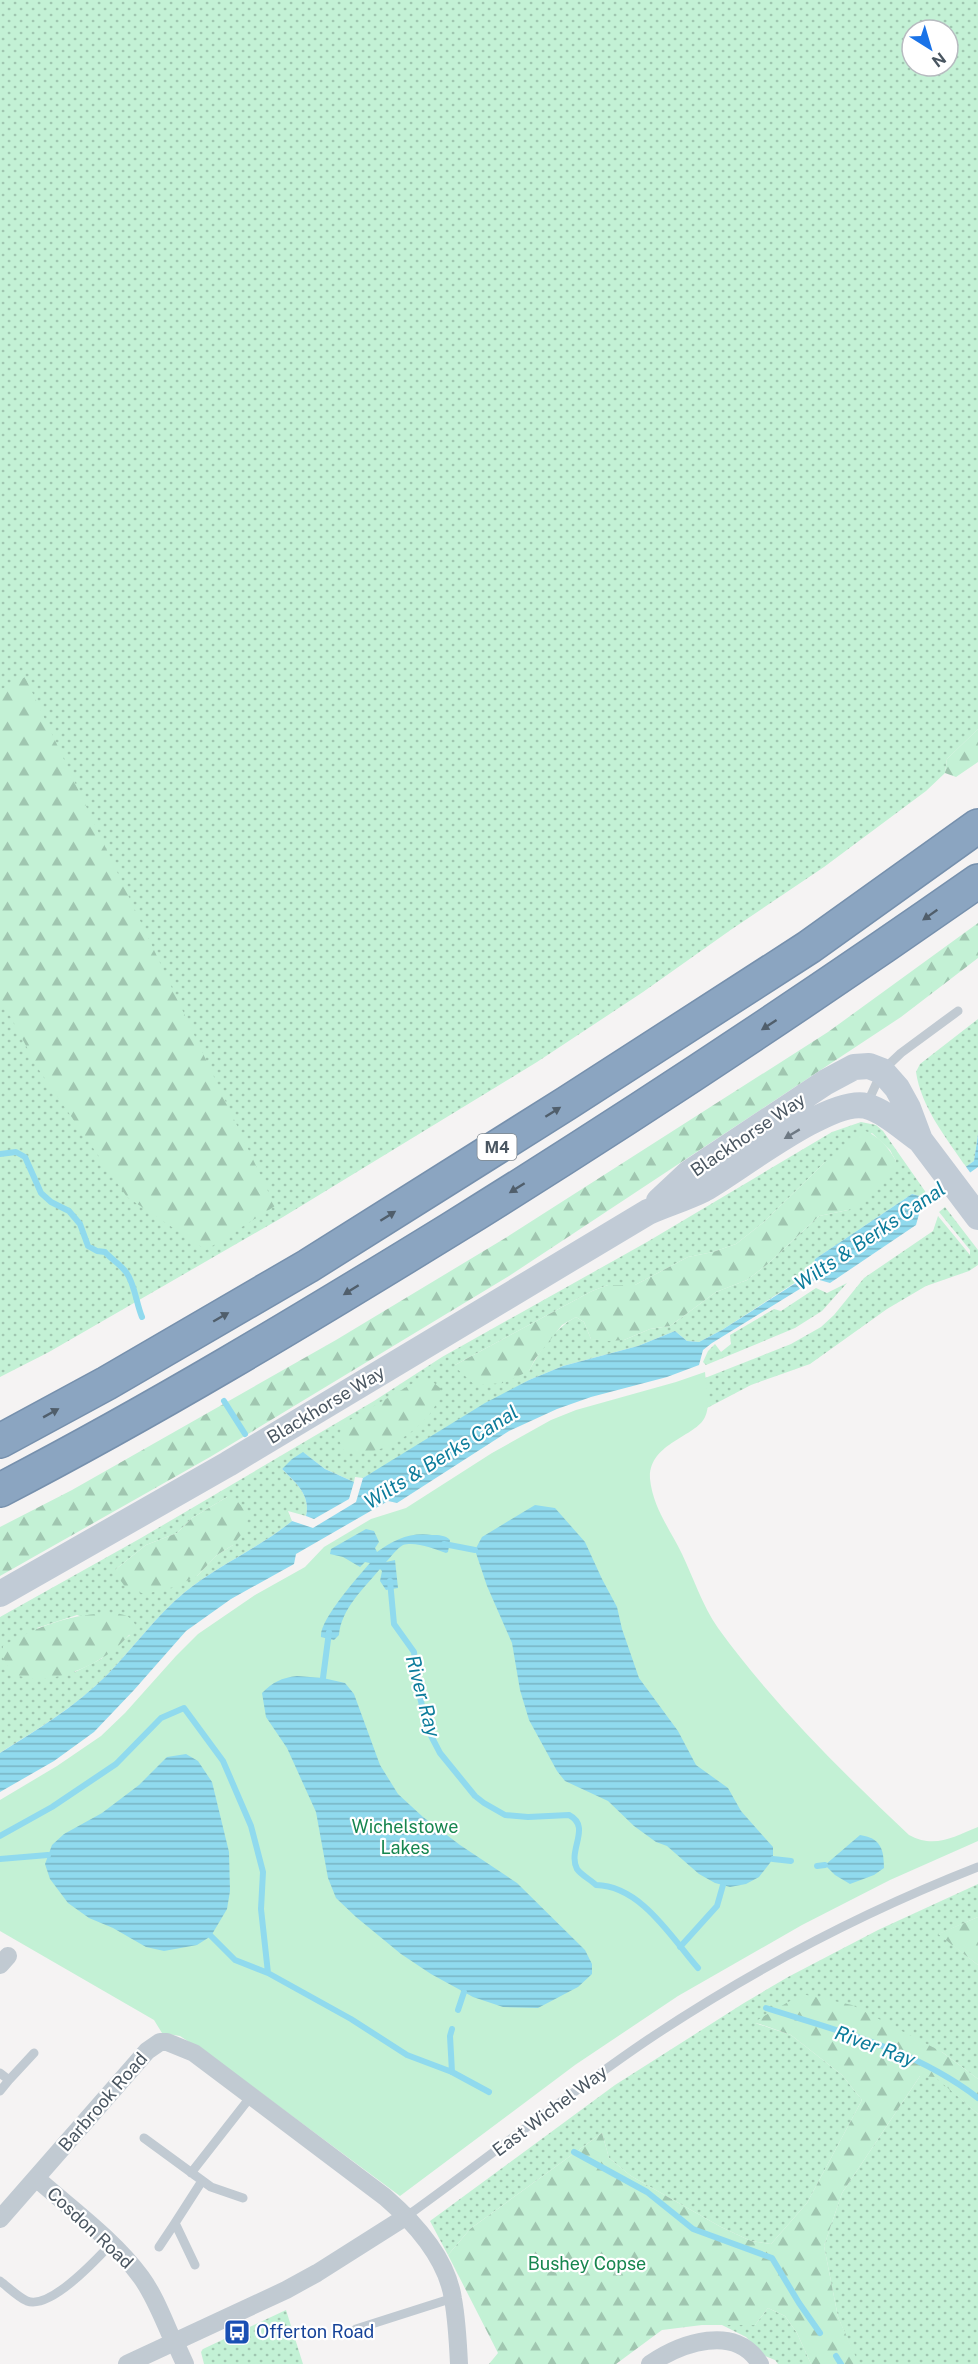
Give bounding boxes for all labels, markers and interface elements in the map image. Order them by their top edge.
north arrow [900,18,960,78]
text: N [928,48,949,71]
one-way arrow [922,909,938,920]
one-way arrow [761,1019,777,1030]
street label: Blackhorse Way [687,1088,809,1181]
one-way arrow [545,1107,561,1118]
one-way arrow [784,1128,800,1139]
road number: M4 [478,1134,516,1160]
water label: Wilts & Berks Canal [790,1177,950,1295]
one-way arrow [509,1182,525,1193]
one-way arrow [380,1210,396,1221]
one-way arrow [343,1285,359,1296]
one-way arrow [213,1312,230,1322]
street label: Blackhorse Way [263,1361,389,1448]
water label: Wilts & Berks Canal [360,1400,522,1514]
one-way arrow [43,1408,60,1418]
water label: River Ray [401,1652,446,1740]
park label: Wichelstowe Lakes [352,1816,458,1858]
water label: River Ray [831,2020,919,2072]
street label: Barbrook Road [54,2048,151,2155]
street label: East Wichel Way [488,2061,611,2160]
street label: Cosdon Road [43,2182,138,2273]
park label: Bushey Copse [528,2253,646,2274]
bus stop icon: Offerton Road [222,2317,252,2347]
place label: Offerton Road [256,2321,374,2342]

